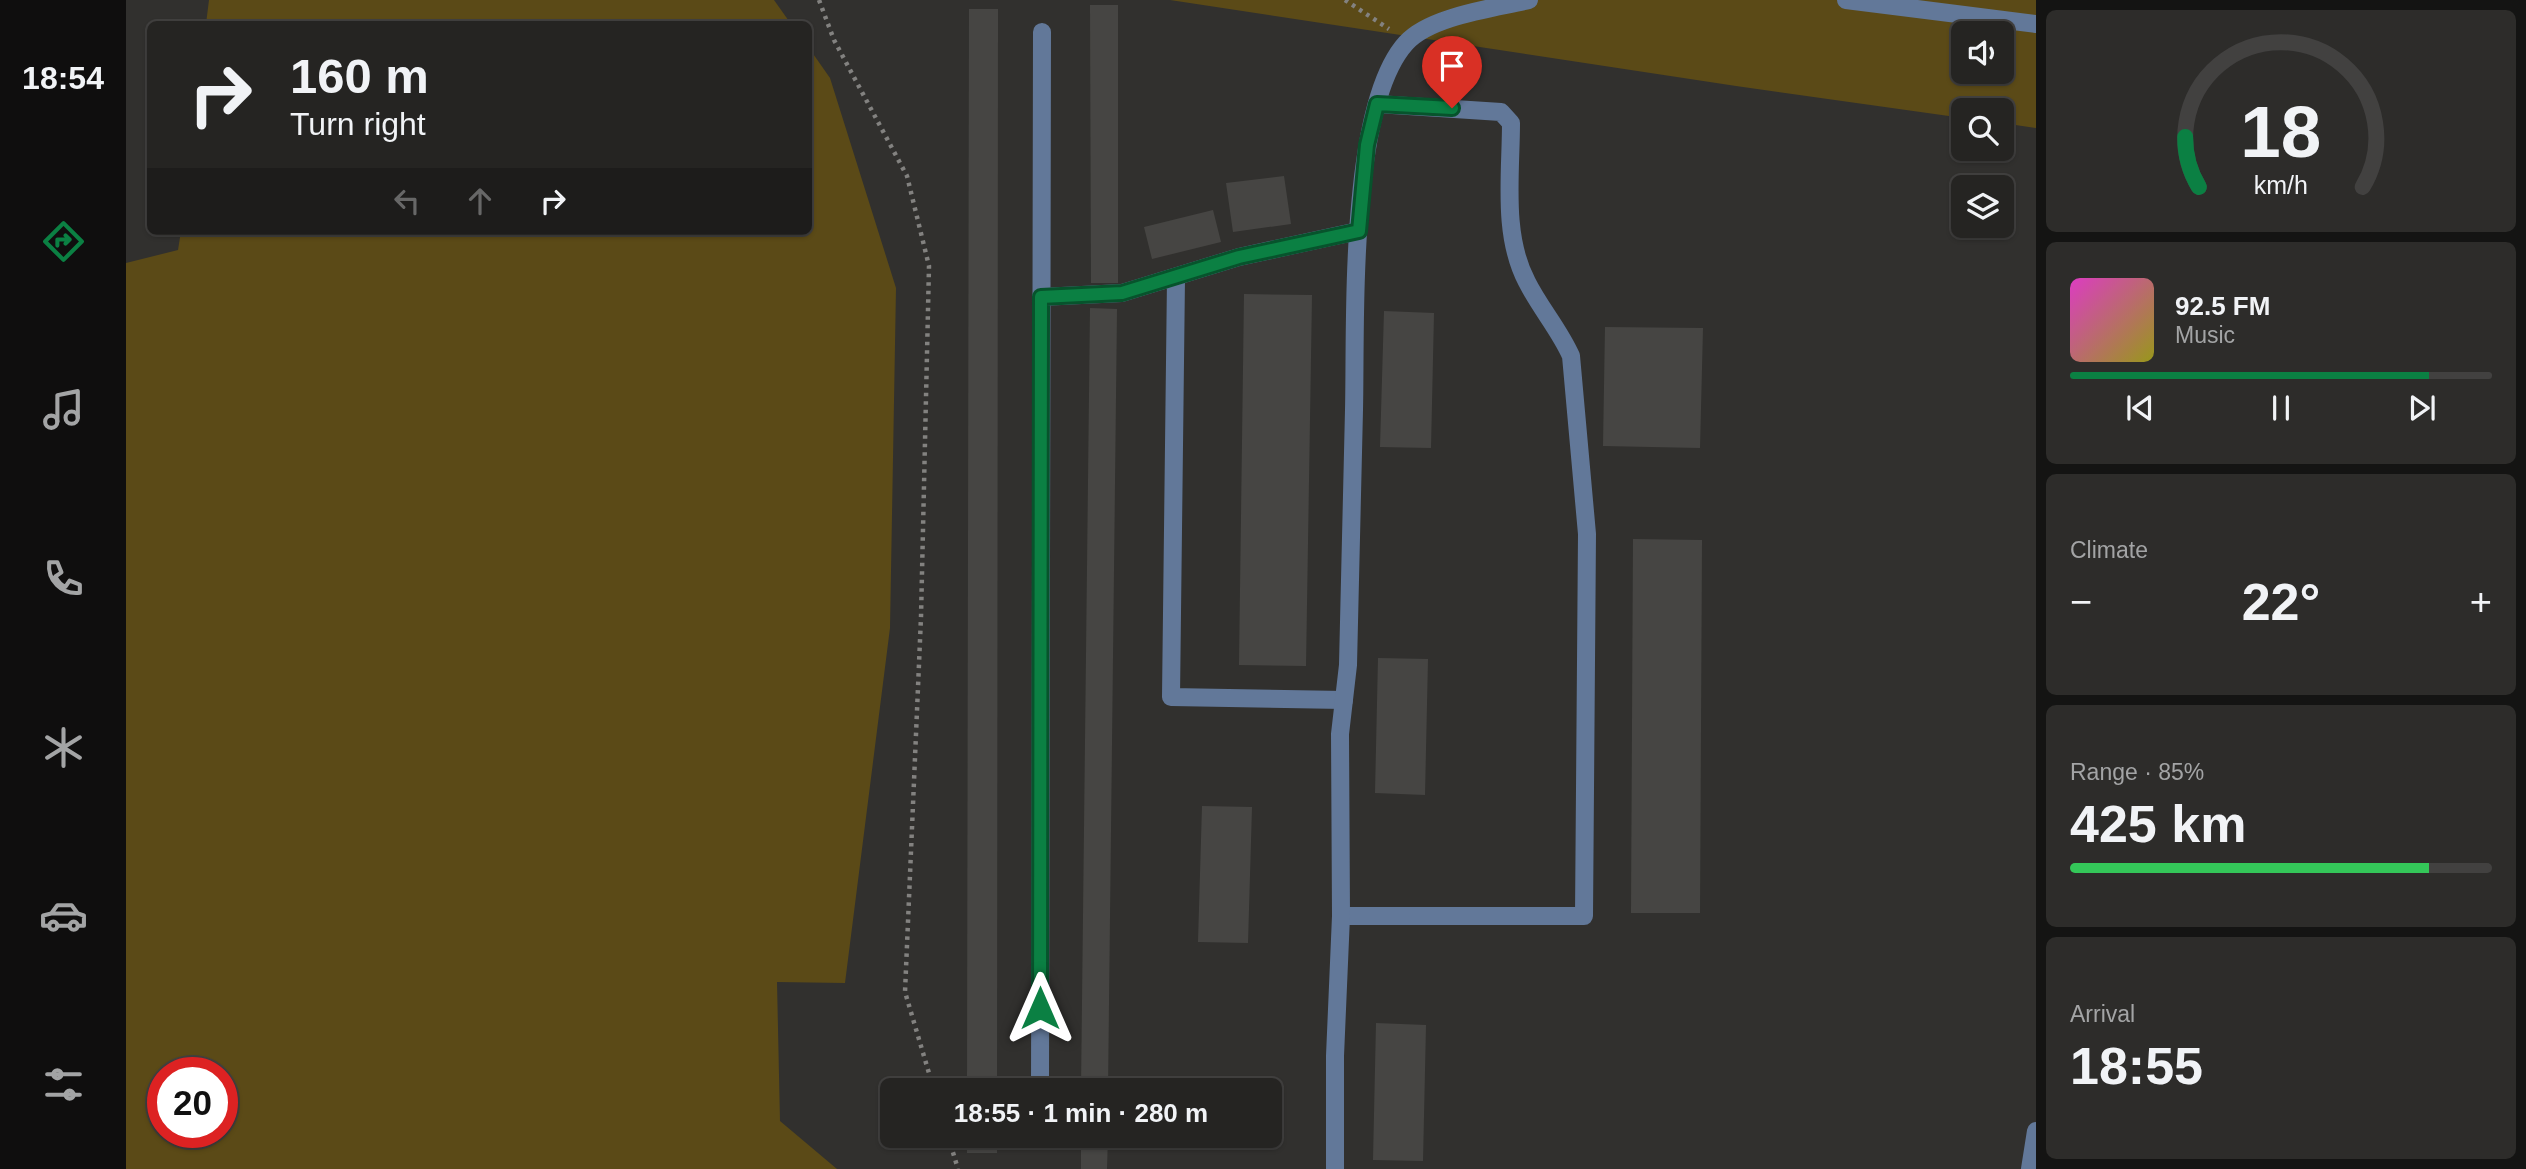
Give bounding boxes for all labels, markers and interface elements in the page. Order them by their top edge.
map controls [1951,21,2014,238]
button: sound [1951,21,2014,84]
pin [1422,36,1482,108]
icon: arrive [1433,47,1471,85]
icon: right [175,49,266,140]
text: 160 m [290,49,429,103]
text: 18:54 [22,60,104,96]
text: 18 [2241,91,2321,172]
button: search [1951,98,2014,161]
text: Turn right [290,106,426,142]
text: km/h [2254,171,2308,199]
button: layers [1951,175,2014,238]
icon: left [388,182,426,220]
icon: ahead [461,182,499,220]
icon: right [534,182,572,220]
icon: directions [39,217,88,266]
text: 92.5 FM [2175,291,2270,321]
text: Music [2175,322,2235,348]
icon: music [39,385,88,434]
icon: previous [2121,389,2159,427]
icon: pause [2262,389,2300,427]
icon: next [2403,389,2441,427]
text: Climate [2070,537,2148,563]
icon: phone [39,554,88,603]
text: 22° [2242,573,2320,631]
text: − [2070,581,2092,623]
text: + [2470,581,2492,623]
icon: climate [39,723,88,772]
text: Range · 85% [2070,759,2204,785]
text: 425 km [2070,795,2246,853]
icon: car [39,891,88,940]
position arrow [1003,971,1077,1045]
text: Arrival [2070,1001,2135,1027]
text: 18:55 [2070,1037,2203,1095]
speed limit sign: 20 [147,1057,238,1148]
icon: filters [39,1060,88,1109]
text: 18:55 · 1 min · 280 m [954,1098,1208,1128]

